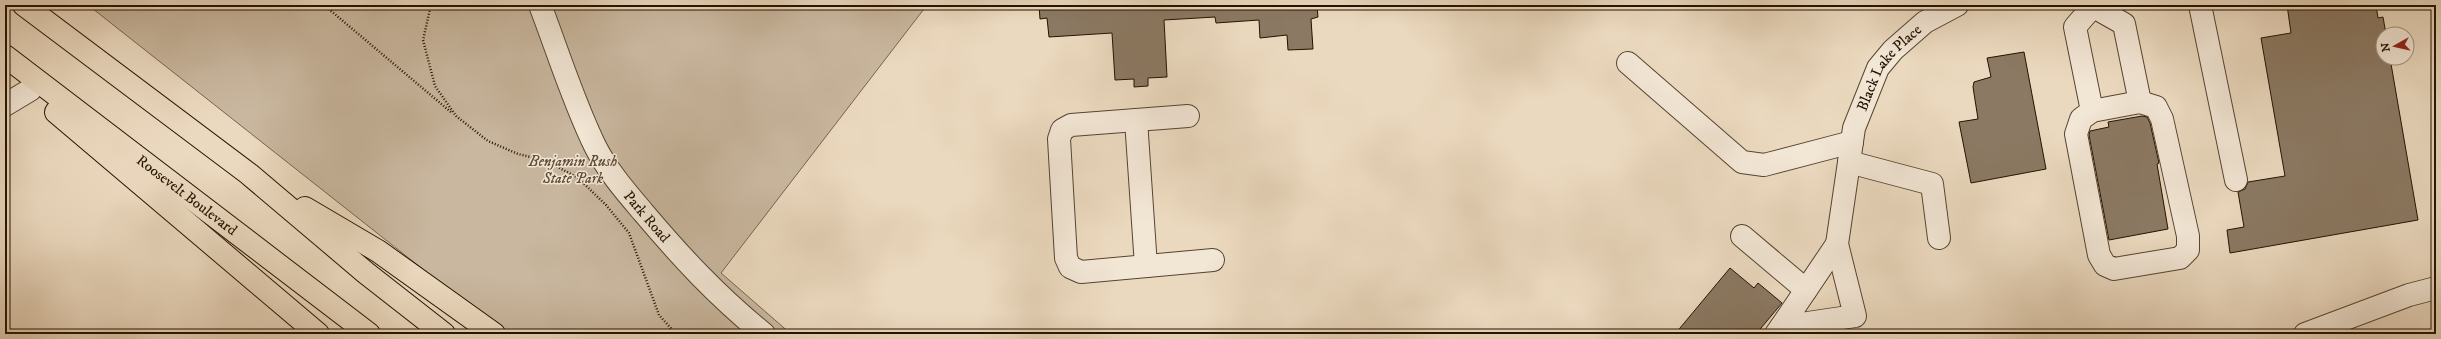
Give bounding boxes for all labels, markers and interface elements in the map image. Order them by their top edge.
street label: Black Lake Place [1852,20,1926,114]
north arrow [2375,26,2415,66]
text: N [2379,42,2394,53]
street label: Roosevelt Boulevard [133,150,242,240]
park label: Benjamin Rush State Park [528,152,617,188]
street label: Park Road [620,187,675,247]

